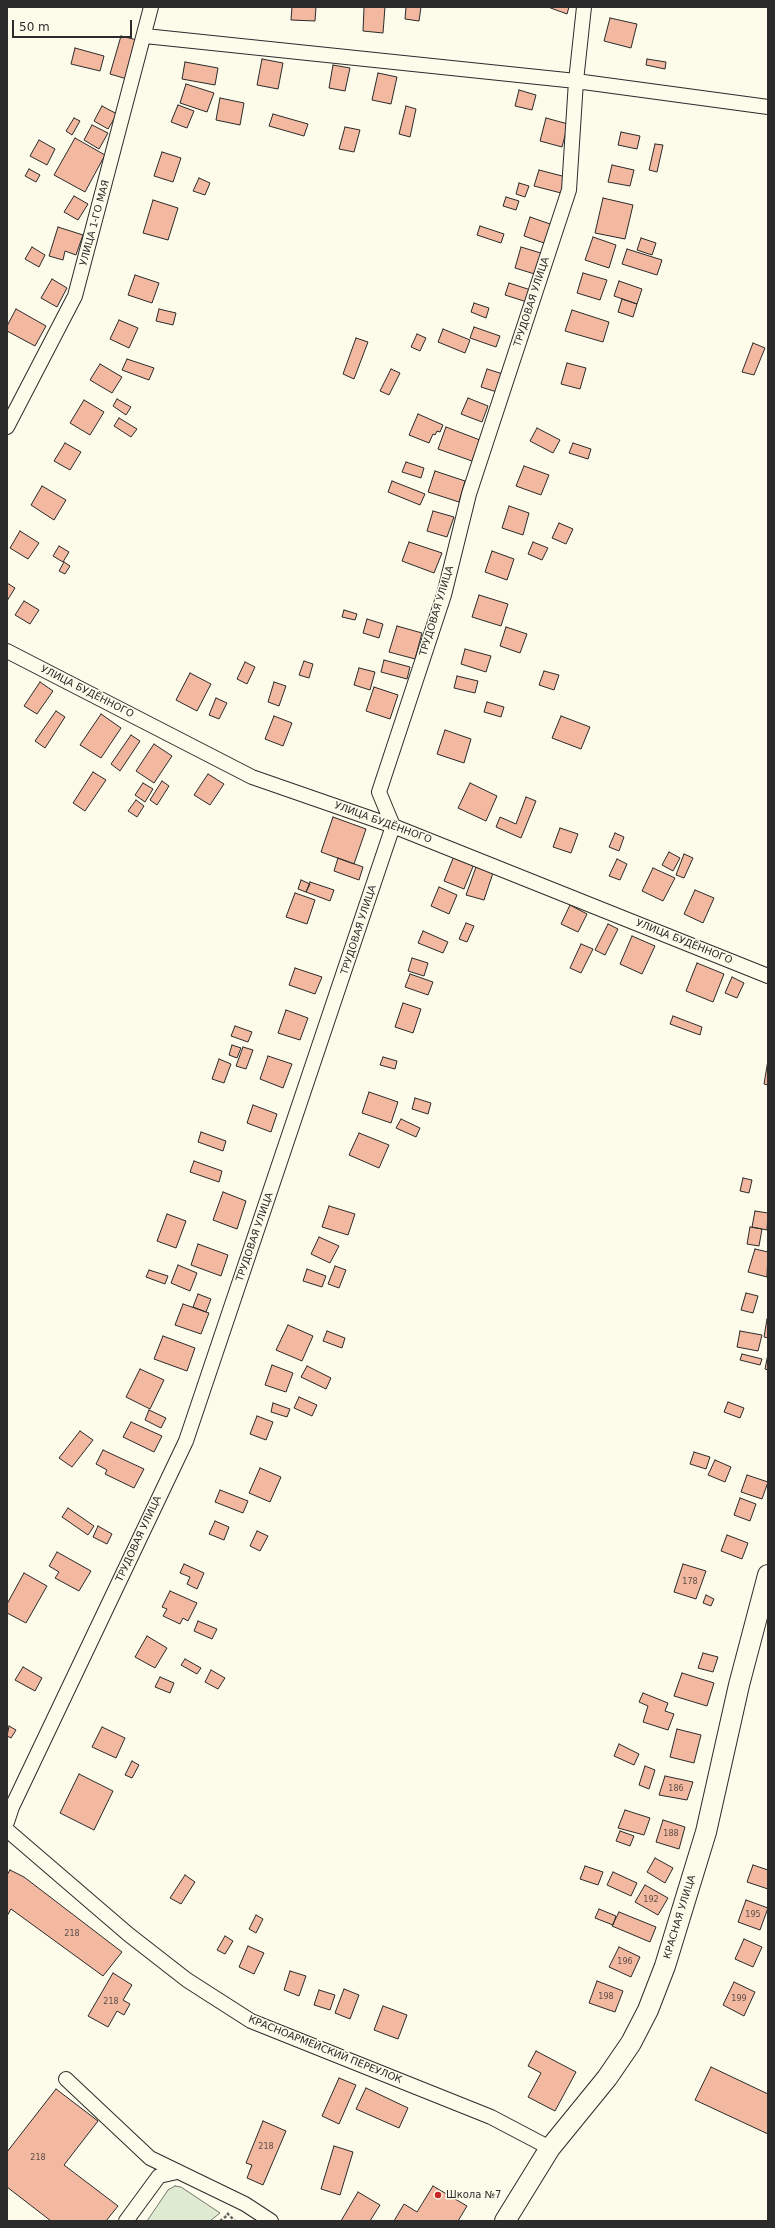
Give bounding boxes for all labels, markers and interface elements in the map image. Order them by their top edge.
scale bar [14,12,134,38]
text: 50 m [19,20,50,34]
street label: УЛИЦА 1-ГО МАЯ [78,179,112,267]
street label: ТРУДОВАЯ УЛИЦА [512,256,552,348]
street label: ТРУДОВАЯ УЛИЦА [418,565,456,657]
street label: УЛИЦА БУДЁННОГО [38,663,136,721]
street label: УЛИЦА БУДЁННОГО [333,800,433,846]
street label: ТРУДОВАЯ УЛИЦА [339,884,379,976]
street label: УЛИЦА БУДЁННОГО [634,917,734,967]
street label: ТРУДОВАЯ УЛИЦА [234,1191,276,1283]
street label: ТРУДОВАЯ УЛИЦА [114,1494,164,1584]
house number: 178 [682,1577,698,1587]
house number: 186 [668,1784,684,1794]
house number: 188 [663,1829,679,1839]
street label: КРАСНАЯ УЛИЦА [662,1874,698,1960]
house number: 192 [643,1895,659,1905]
house number: 195 [745,1910,761,1920]
house number: 218 [64,1929,80,1939]
house number: 196 [617,1957,633,1967]
house number: 198 [598,1992,614,2002]
house number: 199 [731,1994,747,2004]
house number: 218 [103,1997,119,2007]
street label: КРАСНОАРМЕЙСКИЙ ПЕРЕУЛОК [246,2014,404,2086]
house number: 218 [258,2142,274,2152]
house number: 218 [30,2153,46,2163]
place label: Школа №7 [446,2189,501,2201]
marker: Школа №7 [433,2190,443,2200]

